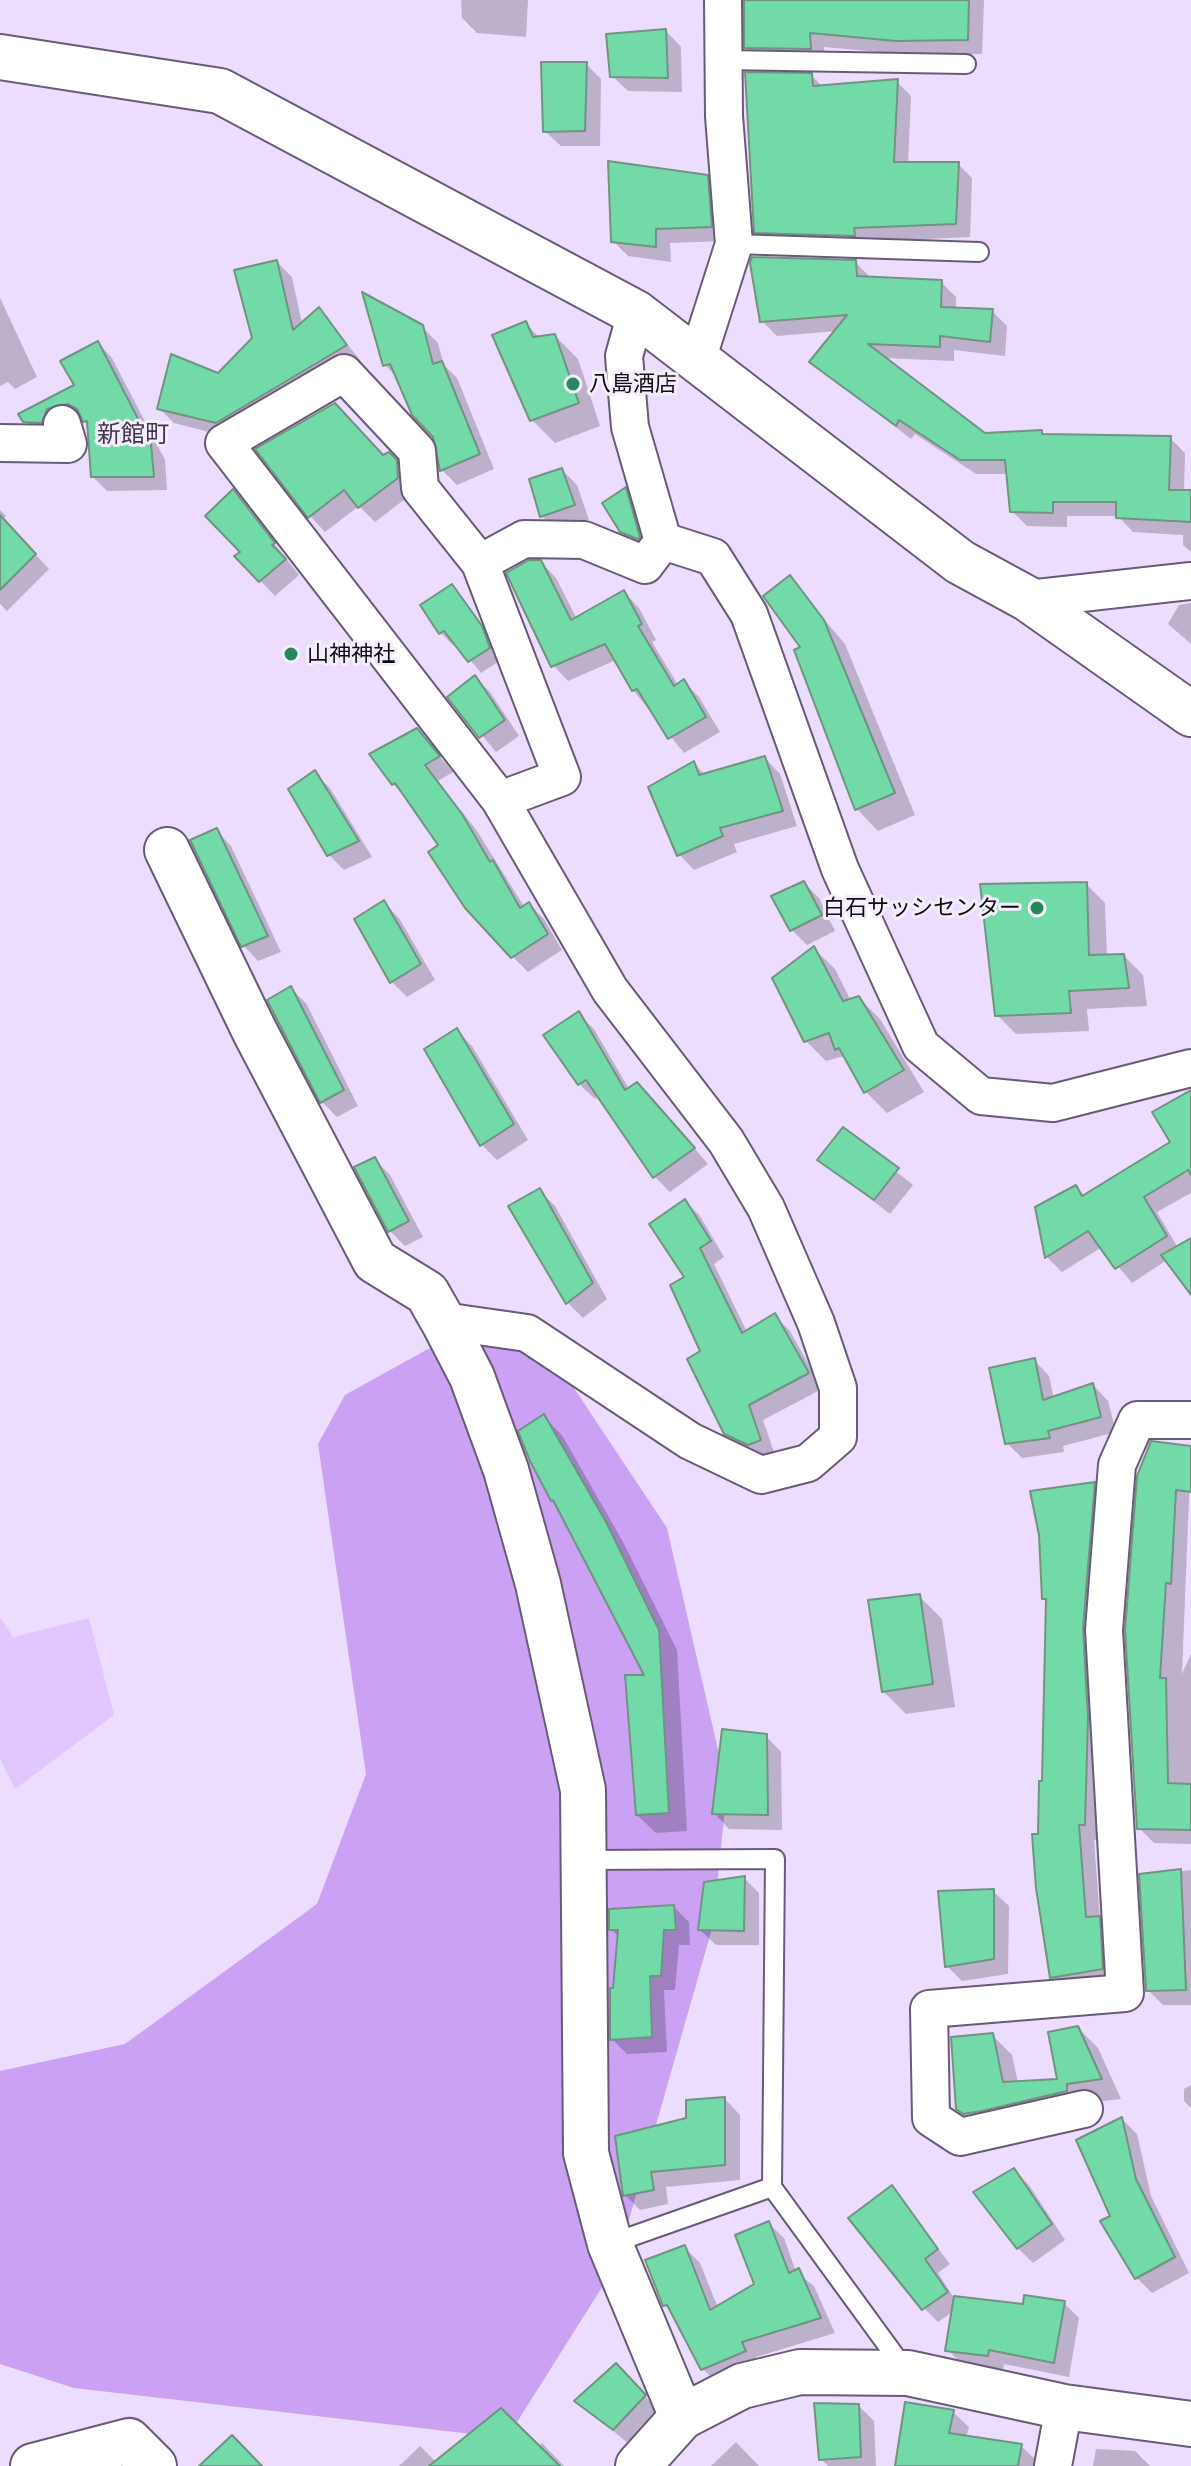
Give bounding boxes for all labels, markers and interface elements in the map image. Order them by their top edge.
place label: 八島酒店 [589,371,677,397]
marker: 八島酒店 [564,375,582,393]
district label: 新館町 [97,421,169,449]
place label: 山神神社 [307,641,395,667]
marker: 山神神社 [282,645,300,663]
place label: 白石サッシセンター [823,895,1021,921]
marker: 白石サッシセンター [1028,899,1046,917]

